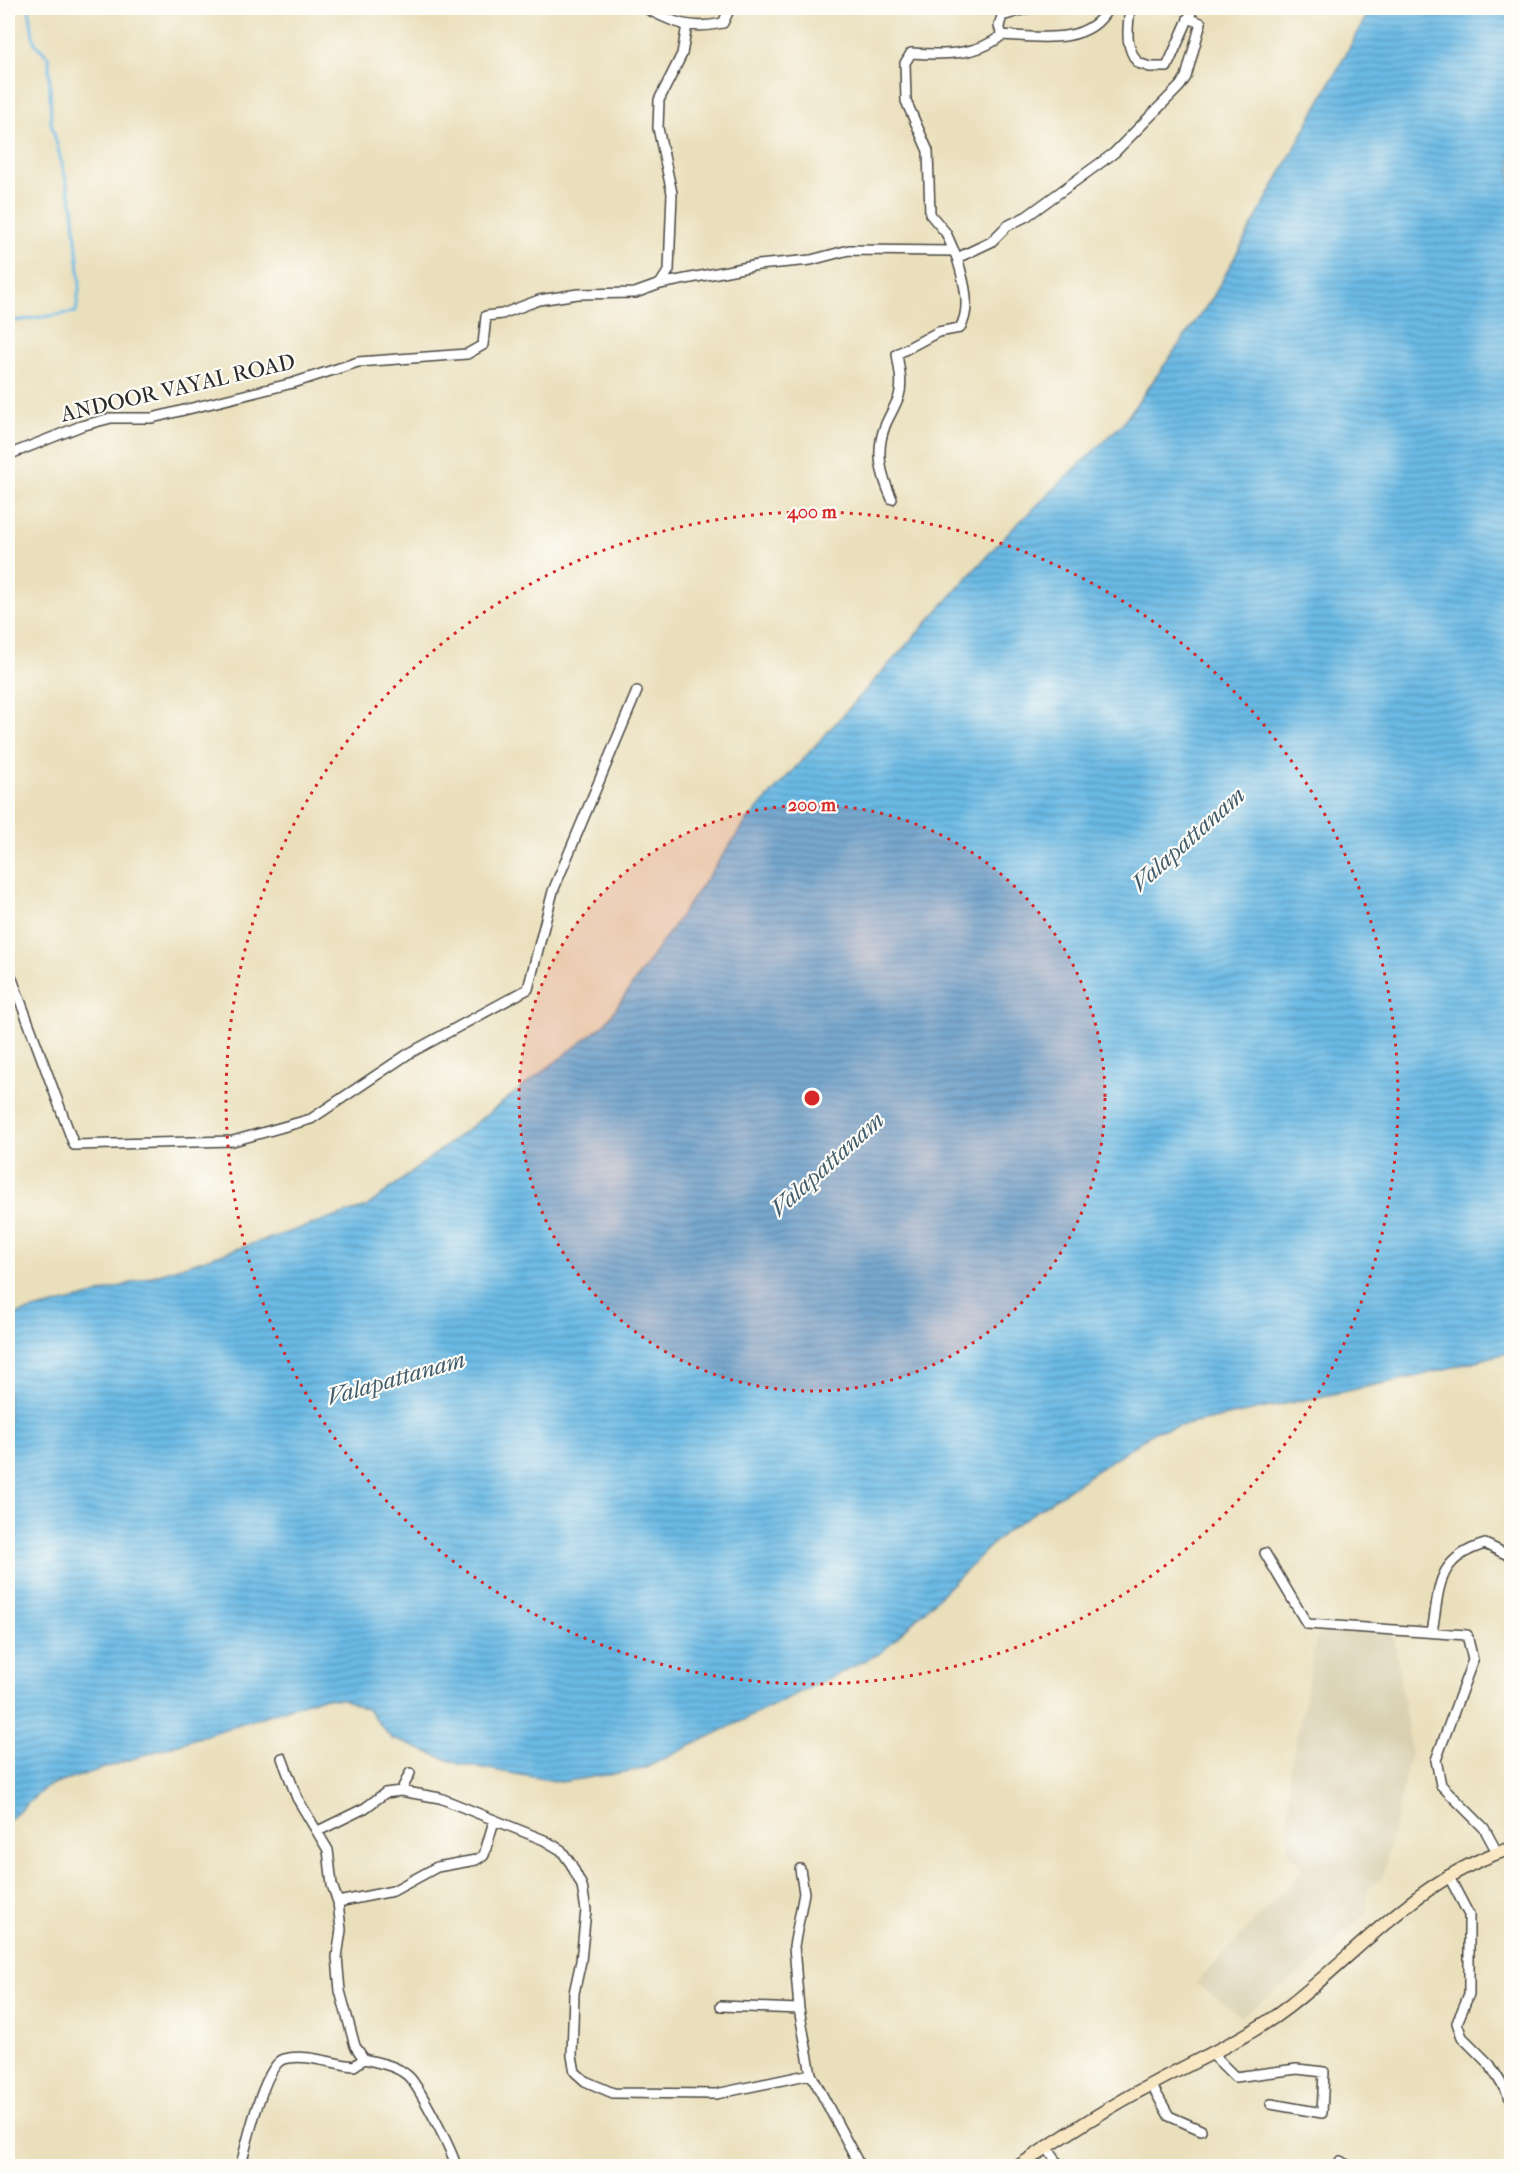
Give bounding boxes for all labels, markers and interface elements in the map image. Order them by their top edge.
street label: ANDOOR VAYAL ROAD [57,348,298,428]
text: 400 m [786,502,838,523]
water label: Valapattanam [1126,781,1250,897]
text: 200 m [788,795,837,816]
centre of rings [802,1088,822,1108]
water label: Valapattanam [765,1106,889,1222]
water label: Valapattanam [324,1345,468,1411]

